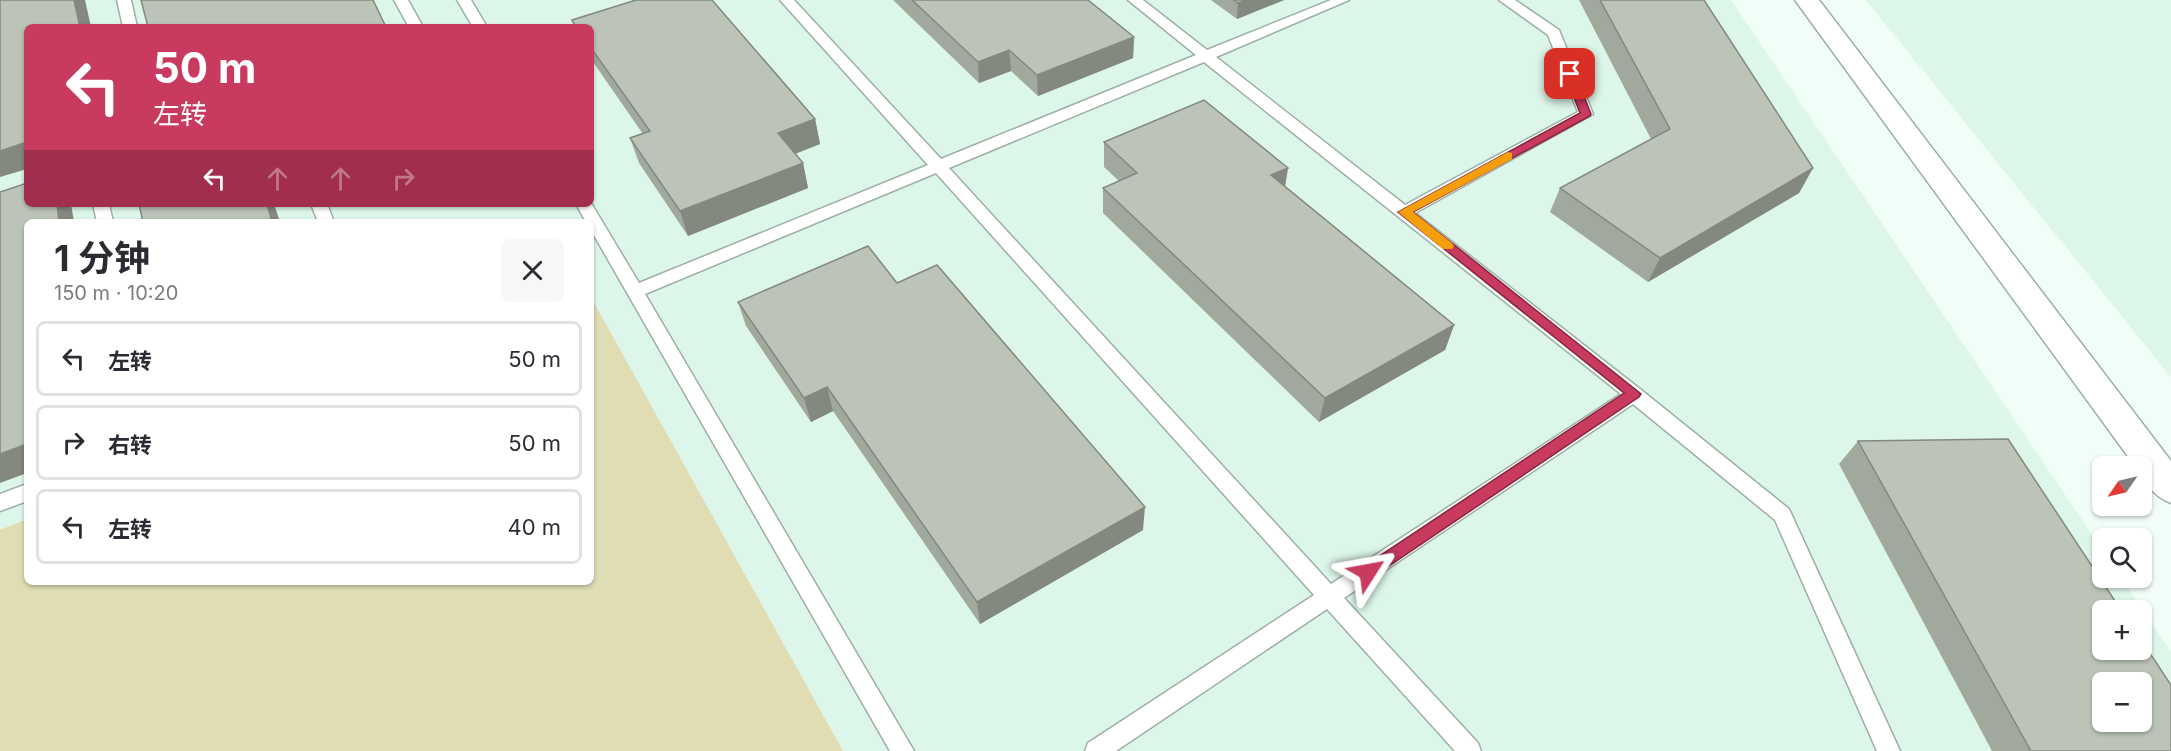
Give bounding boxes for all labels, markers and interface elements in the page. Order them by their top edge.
text: 50 m [153,42,256,93]
icon: left [54,48,132,126]
pin [1544,48,1595,99]
icon: arrive [1553,57,1586,90]
text: 左转 [153,98,207,131]
icon: left [198,162,231,195]
icon: ahead [261,162,294,195]
icon: ahead [324,162,357,195]
icon: right [387,162,420,195]
text: 1 分钟 [54,236,150,280]
button: close [501,239,564,302]
text: 150 m · 10:20 [54,281,178,305]
icon: left [57,342,90,375]
text: 50 m [508,346,561,372]
text: 左转 [108,348,152,374]
icon: right [57,426,90,459]
text: 50 m [508,430,561,456]
text: 右转 [108,432,152,458]
north arrow [2092,456,2152,516]
map controls [2092,456,2152,732]
icon: left [57,510,90,543]
text: 40 m [507,514,561,540]
text: 左转 [108,516,152,542]
button: search [2092,528,2152,588]
position arrow [1336,540,1400,604]
button: + [2092,600,2152,660]
button: − [2092,672,2152,732]

